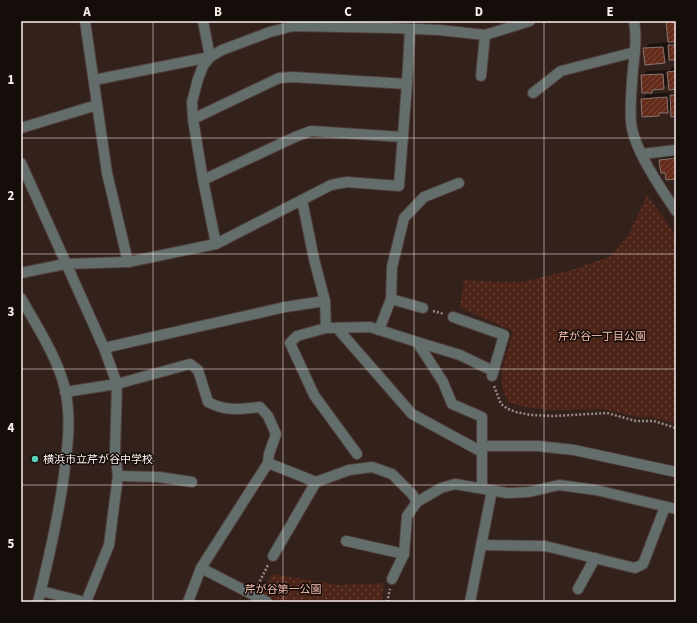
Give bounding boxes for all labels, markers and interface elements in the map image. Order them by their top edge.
text: A [82,3,91,21]
text: B [214,3,222,21]
text: C [344,3,352,21]
text: D [475,3,483,21]
text: E [606,3,614,21]
text: 1 [8,71,15,89]
text: 2 [8,187,15,205]
text: 3 [8,303,15,321]
park label: 芹が谷一丁目公園 [558,329,646,344]
text: 4 [8,419,15,437]
place label: 横浜市立芹が谷中学校 [43,452,153,467]
marker: 横浜市立芹が谷中学校 [30,454,40,464]
text: 5 [8,535,15,553]
park label: 芹が谷第一公園 [245,582,322,597]

